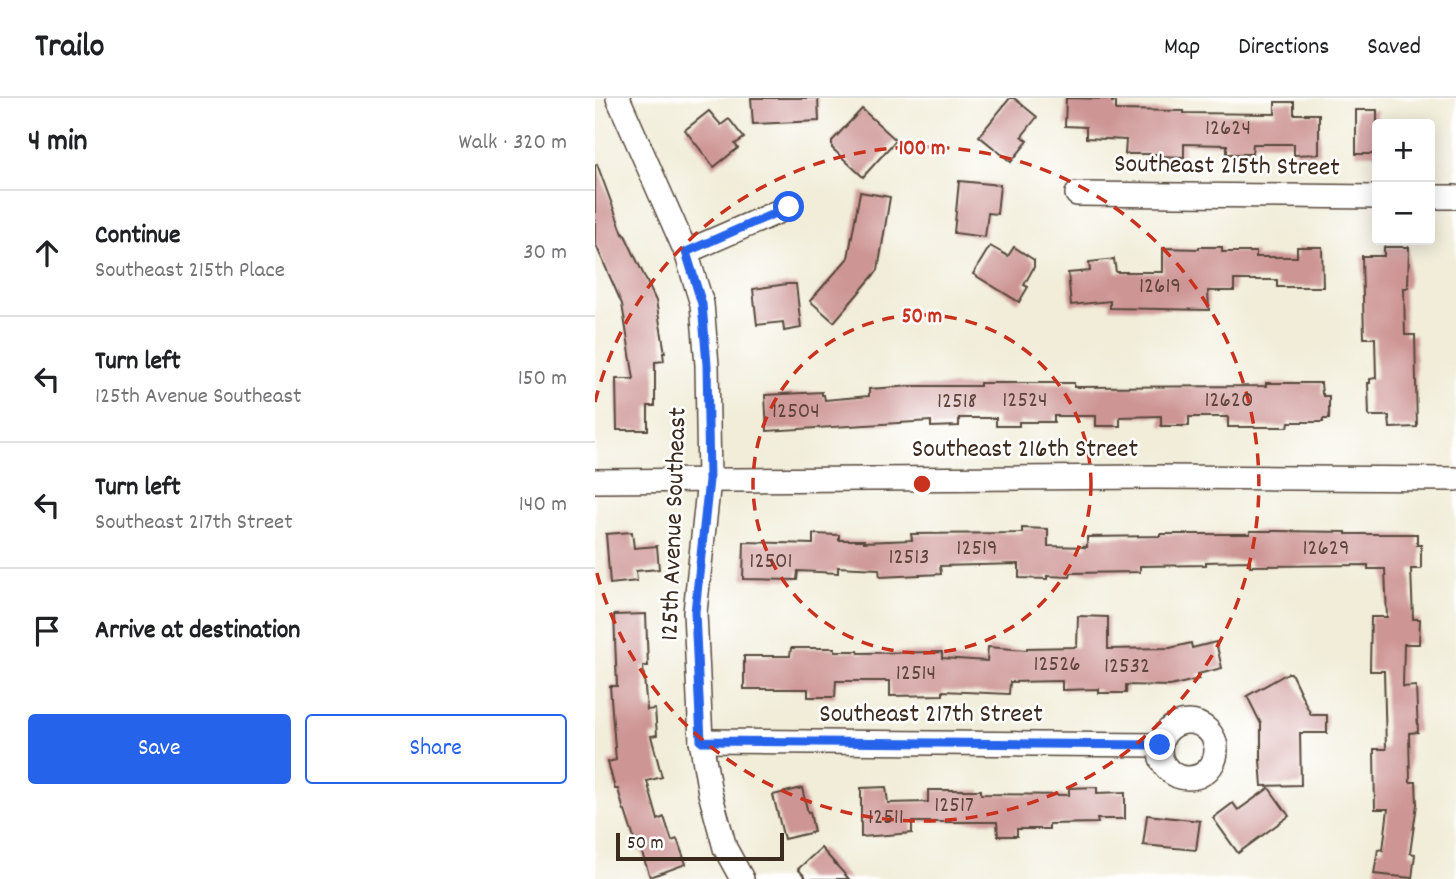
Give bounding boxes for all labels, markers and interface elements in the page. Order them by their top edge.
text: Trailo [35,25,105,72]
text: Map [1164,31,1200,65]
text: Directions [1238,31,1329,65]
text: Saved [1367,31,1421,65]
house number: 12624 [1205,113,1251,146]
map controls [1372,119,1435,245]
button: + [1372,119,1435,182]
text: 4 min [28,122,87,165]
text: Walk · 320 m [458,127,567,160]
text: 100 m [899,135,945,165]
street label: Southeast 215th Street [1114,147,1341,187]
button: − [1372,182,1435,245]
route start [773,191,804,222]
text: Continue [95,218,180,255]
icon: ahead [28,234,66,272]
text: 30 m [523,237,567,270]
text: Southeast 215th Place [95,255,285,288]
house number: 12619 [1139,271,1181,304]
text: 50 m [902,303,942,333]
text: Turn left [95,344,181,381]
icon: left [28,360,66,398]
text: 150 m [518,363,567,396]
text: 125th Avenue Southeast [95,381,302,414]
house number: 12524 [1002,385,1048,418]
house number: 12620 [1205,385,1253,418]
house number: 12518 [937,386,977,419]
house number: 12504 [772,396,820,429]
street label: 125th Avenue Southeast [652,406,698,641]
street label: Southeast 216th Street [912,432,1139,469]
text: Turn left [95,470,181,507]
centre of rings [910,472,934,496]
icon: left [28,486,66,524]
text: 140 m [519,489,567,522]
text: Southeast 217th Street [95,507,293,540]
house number: 12519 [956,533,998,566]
house number: 12629 [1303,533,1349,566]
house number: 12513 [889,542,930,575]
house number: 12501 [749,546,793,579]
icon: arrive [28,612,66,650]
text: Arrive at destination [95,613,300,650]
house number: 12526 [1033,649,1081,682]
house number: 12532 [1104,651,1150,684]
house number: 12514 [896,658,936,691]
street label: Southeast 217th Street [819,697,1043,734]
button: Save [28,714,291,784]
button: Share [305,714,567,784]
route end [1144,729,1175,760]
house number: 12517 [934,790,974,823]
house number: 12511 [868,802,904,835]
scale bar [616,830,784,862]
text: 50 m [627,831,664,858]

